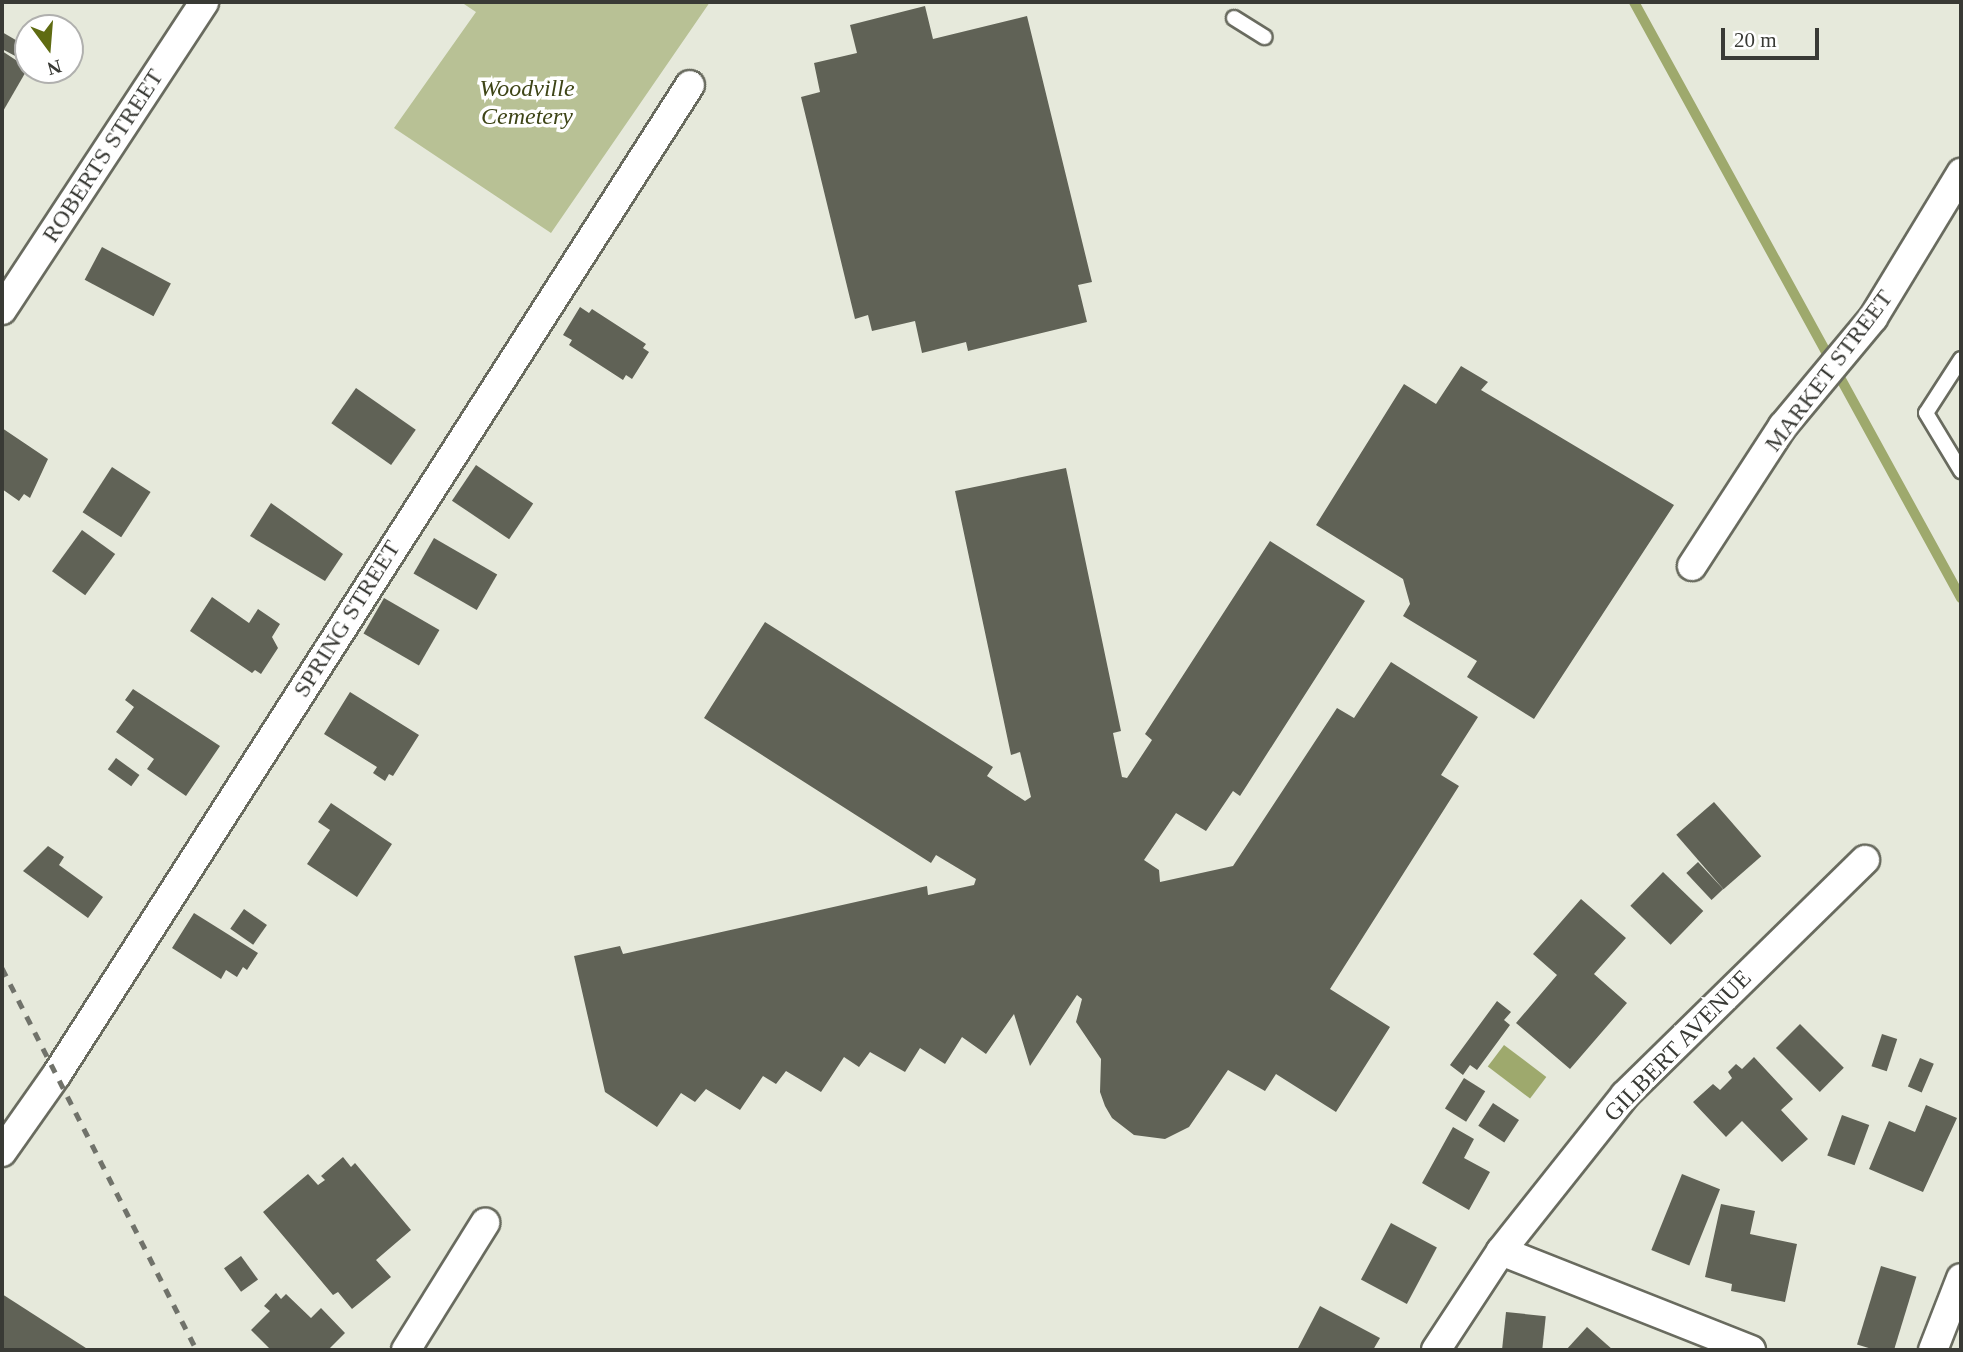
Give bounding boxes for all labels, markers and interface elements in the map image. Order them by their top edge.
north arrow [14,14,84,84]
scale bar [1725,14,1823,58]
text: 20 m [1734,28,1777,52]
text: N [45,56,64,80]
street label: ROBERTS STREET [36,64,170,248]
park label: Woodville Cemetery [479,75,575,131]
street label: MARKET STREET [1759,284,1899,458]
street label: SPRING STREET [287,535,407,703]
street label: GILBERT AVENUE [1598,964,1758,1128]

